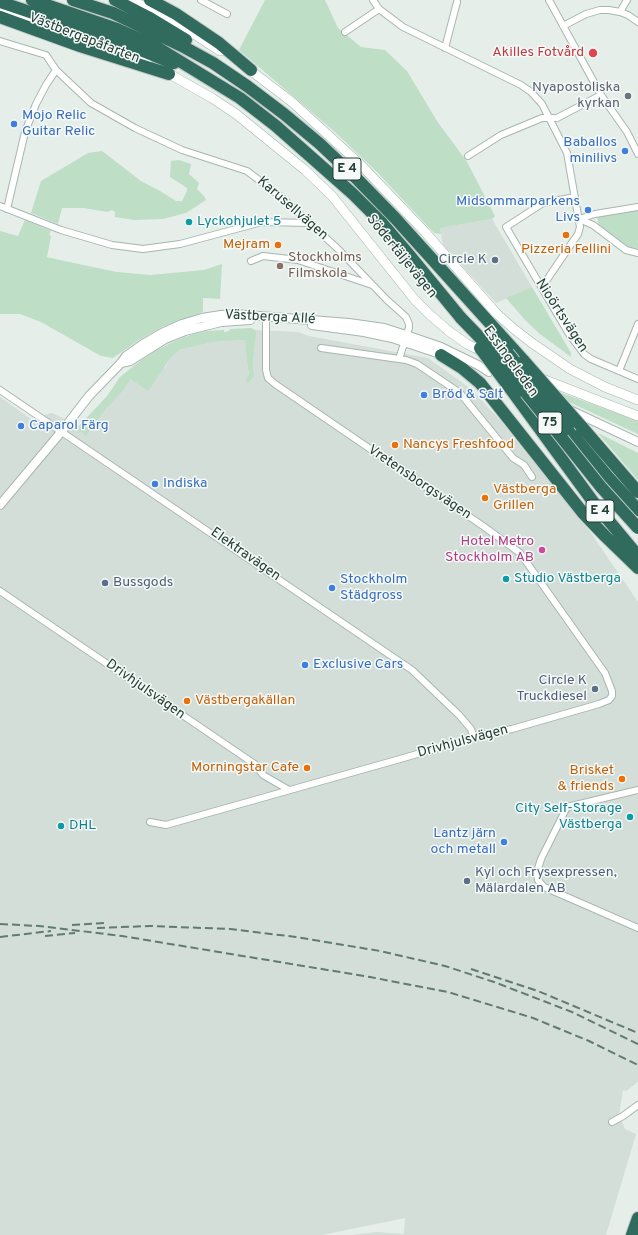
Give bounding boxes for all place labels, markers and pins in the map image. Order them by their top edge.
place label: Akilles Fotvård [492,45,584,61]
marker: Akilles Fotvård [587,47,599,59]
place label: Nyapostoliska kyrkan [532,80,620,112]
marker: Nyapostoliska kyrkan [623,91,633,101]
place label: Mojo Relic Guitar Relic [22,108,95,140]
marker: Mojo Relic Guitar Relic [9,119,19,129]
place label: Baballos minilivs [563,135,617,168]
marker: Baballos minilivs [620,146,630,156]
place label: Midsommarparkens Livs [456,194,580,226]
marker: Midsommarparkens Livs [583,205,593,215]
place label: Lyckohjulet 5 [197,214,282,230]
marker: Lyckohjulet 5 [184,217,194,227]
marker: Pizzeria Fellini [561,230,571,240]
place label: Mejram [223,237,270,253]
marker: Mejram [273,240,283,250]
place label: Pizzeria Fellini [521,242,611,258]
place label: Stockholms Filmskola [288,250,362,282]
place label: Circle K [439,252,487,268]
marker: Circle K [490,255,500,265]
marker: Stockholms Filmskola [275,261,285,271]
place label: Bröd & Salt [432,387,503,403]
marker: Bröd & Salt [419,390,429,400]
place label: Caparol Färg [29,418,109,434]
marker: Caparol Färg [16,421,26,431]
place label: Nancys Freshfood [403,437,514,453]
marker: Nancys Freshfood [390,440,400,450]
place label: Indiska [163,476,207,492]
marker: Indiska [150,479,160,489]
place label: Västberga Grillen [493,482,556,514]
marker: Västberga Grillen [480,493,490,503]
place label: Hotel Metro Stockholm AB [445,534,534,566]
marker: Hotel Metro Stockholm AB [537,545,547,555]
place label: Studio Västberga [514,571,621,587]
place label: Stockholm Städgross [340,572,407,604]
marker: Studio Västberga [501,574,511,584]
place label: Bussgods [113,575,173,591]
marker: Bussgods [100,578,110,588]
marker: Stockholm Städgross [327,583,337,593]
place label: Exclusive Cars [313,657,403,673]
marker: Exclusive Cars [300,660,310,670]
place label: Circle K Truckdiesel [516,673,587,706]
marker: Circle K Truckdiesel [590,684,600,694]
place label: Västbergakällan [195,693,296,709]
marker: Västbergakällan [182,696,192,706]
place label: Morningstar Cafe [191,760,299,776]
marker: Morningstar Cafe [302,763,312,773]
place label: Brisket & friends [557,763,614,796]
marker: Brisket & friends [617,774,627,784]
place label: City Self-Storage Västberga [515,801,622,834]
marker: City Self-Storage Västberga [625,812,635,822]
place label: DHL [69,818,96,834]
marker: DHL [56,821,66,831]
place label: Lantz järn och metall [430,826,496,858]
marker: Lantz järn och metall [499,837,509,847]
place label: Kyl och Frysexpressen, Mälardalen AB [475,865,617,898]
marker: Kyl och Frysexpressen, Mälardalen AB [462,876,472,886]

